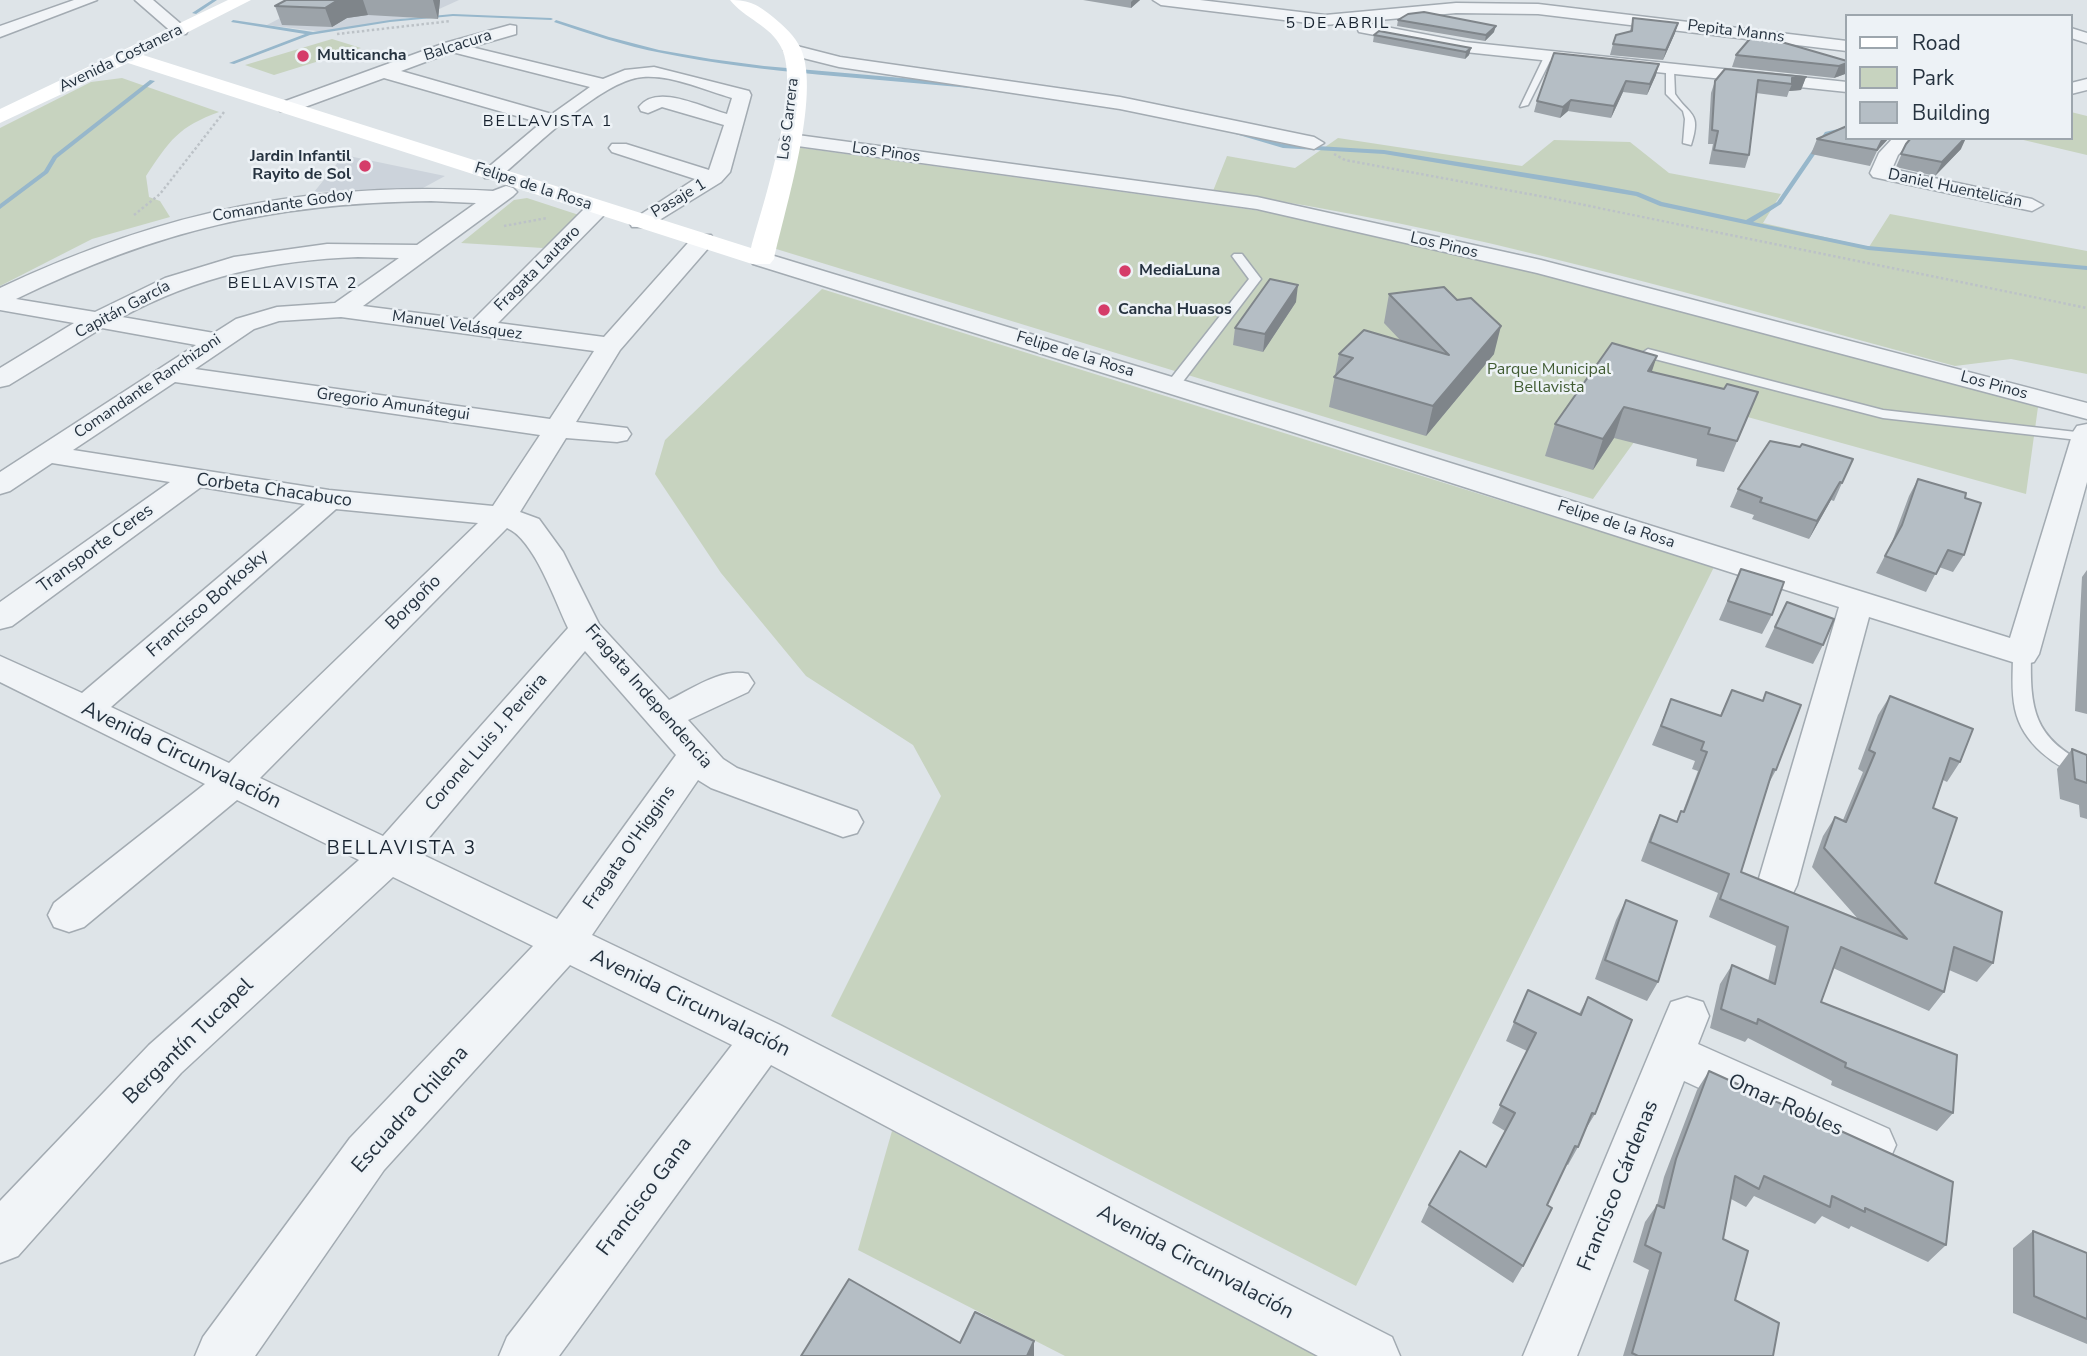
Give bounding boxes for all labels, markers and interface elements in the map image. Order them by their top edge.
district label: 5 DE ABRIL [1287,14,1389,34]
legend [1846,14,2073,140]
street label: Pepita Manns [1686,17,1786,47]
street label: Avenida Costanera [56,21,186,97]
street label: Balcacura [422,26,494,66]
text: Road [1912,29,1961,57]
place label: Multicancha [317,46,407,66]
marker: Multicancha [295,48,311,64]
text: Park [1912,64,1954,92]
street label: Los Carrera [774,77,804,161]
text: Building [1912,99,1990,127]
district label: BELLAVISTA 1 [484,112,612,132]
street label: Los Pinos [851,139,921,167]
place label: Jardin Infantil Rayito de Sol [250,147,351,185]
marker: Jardin Infantil Rayito de Sol [357,158,373,174]
street label: Felipe de la Rosa [472,159,594,215]
street label: Daniel Huentelicán [1886,165,2024,213]
street label: Pasaje 1 [648,175,710,223]
street label: Comandante Godoy [211,185,355,227]
street label: Fragata Lautaro [491,222,585,316]
street label: Los Pinos [1408,229,1480,263]
place label: MediaLuna [1139,261,1220,281]
marker: MediaLuna [1117,263,1133,279]
district label: BELLAVISTA 2 [229,274,357,294]
street label: Capitán García [72,277,174,343]
place label: Cancha Huasos [1118,300,1232,320]
marker: Cancha Huasos [1096,302,1112,318]
street label: Manuel Velásquez [391,307,523,345]
street label: Felipe de la Rosa [1014,328,1136,382]
street label: Comandante Ranchizoni [71,331,225,443]
park label: Parque Municipal Bellavista [1487,360,1611,398]
street label: Los Pinos [1958,368,2030,404]
street label: Gregorio Amunátegui [315,385,471,425]
street label: Corbeta Chacabuco [195,469,353,513]
street label: Felipe de la Rosa [1555,497,1677,553]
street label: Transporte Ceres [34,500,158,598]
street label: Francisco Borkosky [143,545,273,663]
street label: Borgoño [382,571,446,635]
street label: Fragata Independencia [580,621,716,773]
street label: Coronel Luis J. Pereira [421,670,553,816]
street label: Avenida Circunvalación [77,697,285,815]
street label: Fragata O'Higgins [579,782,681,914]
district label: BELLAVISTA 3 [328,838,476,860]
street label: Avenida Circunvalación [586,945,794,1063]
street label: Bergantín Tucapel [119,974,259,1110]
street label: Escuadra Chilena [347,1041,475,1179]
street label: Omar Robles [1724,1069,1846,1143]
street label: Francisco Cárdenas [1573,1097,1665,1275]
street label: Francisco Gana [592,1133,698,1261]
street label: Avenida Circunvalación [1092,1200,1298,1326]

